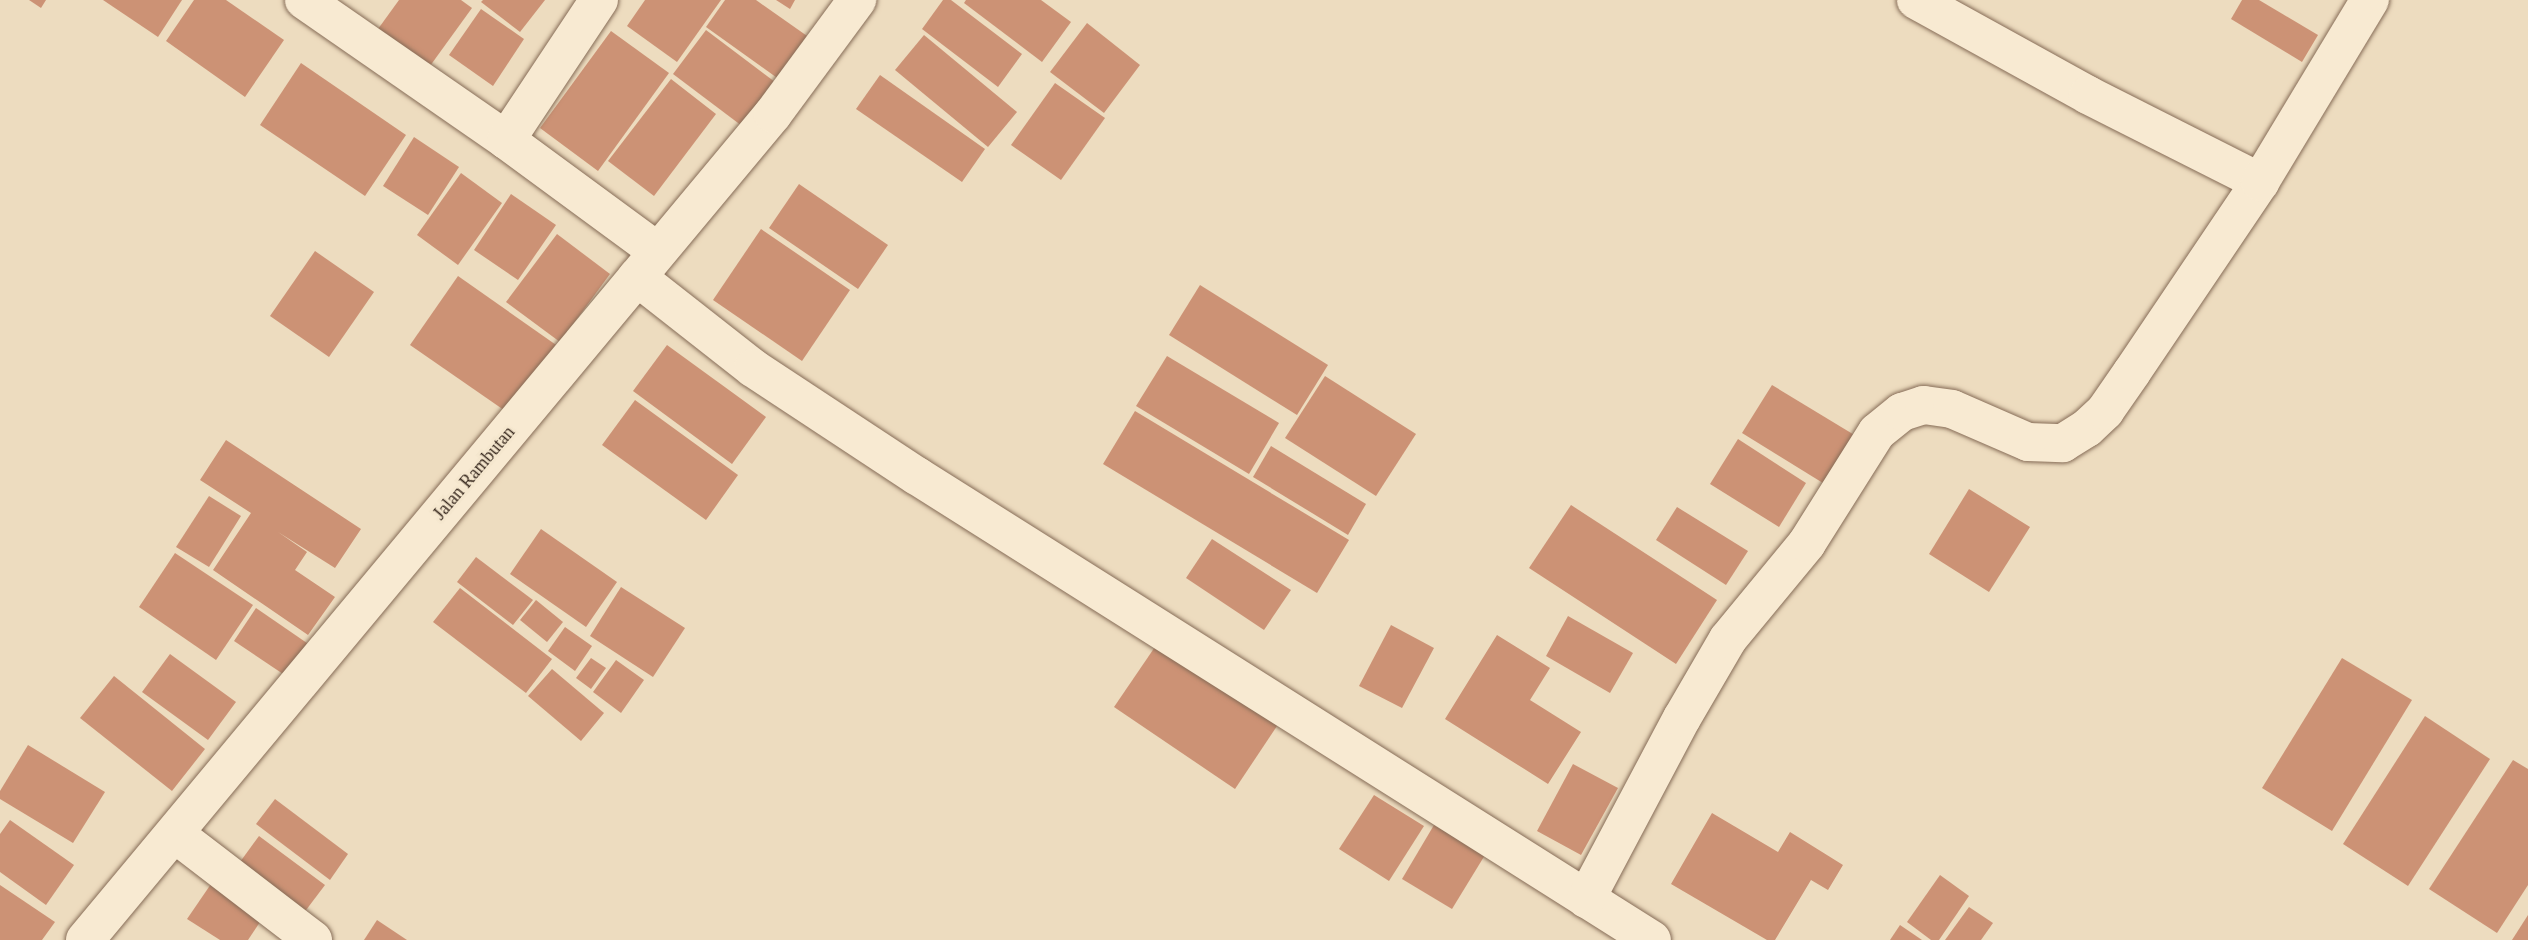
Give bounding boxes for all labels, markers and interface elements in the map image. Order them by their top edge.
street label: Jalan Rambutan [429,422,519,524]

